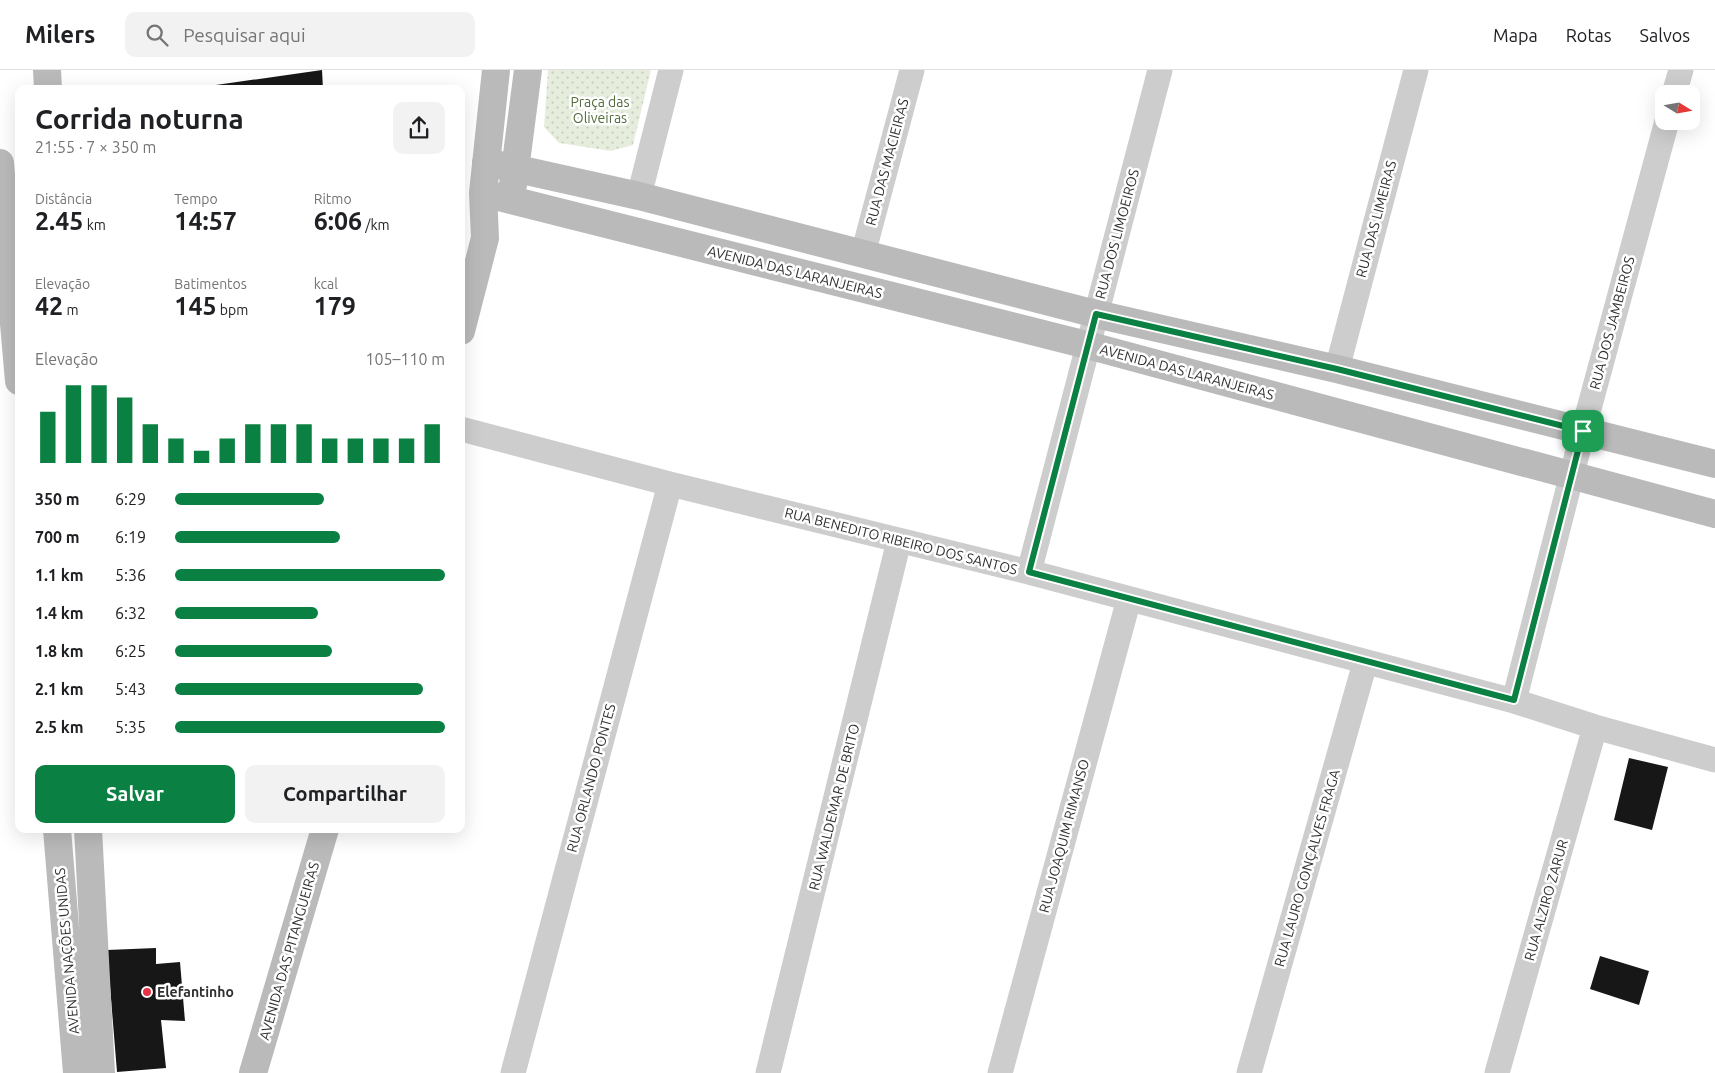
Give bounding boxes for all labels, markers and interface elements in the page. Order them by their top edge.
search box [125,12,475,57]
text: Milers [25,21,95,48]
icon: search [143,21,171,49]
text: Pesquisar aqui [183,24,306,46]
text: Mapa [1493,25,1538,45]
text: Rotas [1566,25,1612,45]
text: Salvos [1640,25,1690,45]
north arrow [1655,85,1700,130]
map controls [1655,85,1700,130]
park label: Praça das Oliveiras [570,94,630,126]
street label: RUA DAS MACIEIRAS [862,97,912,227]
button: share [393,102,445,154]
text: Corrida noturna [35,103,244,134]
text: 21:55 · 7 × 350 m [35,138,156,156]
street label: RUA DAS LIMEIRAS [1353,159,1399,279]
street label: RUA DOS LIMOEIROS [1092,167,1142,301]
text: Distância [35,191,92,207]
text: Tempo [174,191,218,207]
text: Ritmo [314,191,352,207]
text: 2.45 [35,207,83,235]
text: 14:57 [174,207,237,235]
text: 6:06 [314,207,362,235]
text: km [83,217,106,233]
text: /km [362,217,390,233]
street label: AVENIDA DAS LARANJEIRAS [706,243,884,301]
street label: RUA DOS JAMBEIROS [1587,255,1637,391]
text: Elevação [35,276,90,292]
text: Batimentos [174,276,247,292]
text: kcal [314,276,338,292]
text: 42 [35,292,63,320]
text: 145 [174,292,217,320]
text: 179 [314,292,356,320]
text: m [63,302,79,318]
text: bpm [217,302,248,318]
street label: AVENIDA DAS LARANJEIRAS [1098,341,1276,403]
text: Elevação [35,350,98,368]
text: 105–110 m [365,350,445,368]
pin [1562,410,1604,452]
icon: arrive [1569,417,1597,445]
text: 350 m [35,490,80,508]
text: 6:29 [115,490,146,508]
street label: RUA BENEDITO RIBEIRO DOS SANTOS [783,504,1019,578]
text: 700 m [35,528,80,546]
text: 6:19 [115,528,146,546]
text: 1.1 km [35,566,84,584]
text: 5:36 [115,566,146,584]
text: 1.4 km [35,604,84,622]
text: 6:32 [115,604,146,622]
text: 1.8 km [35,642,84,660]
text: 6:25 [115,642,146,660]
text: 2.1 km [35,680,84,698]
text: 5:43 [115,680,146,698]
street label: RUA ORLANDO PONTES [563,702,619,854]
text: 2.5 km [35,718,84,736]
text: 5:35 [115,718,146,736]
street label: RUA WALDEMAR DE BRITO [806,722,862,892]
street label: RUA JOAQUIM RIMANSO [1036,757,1092,915]
button: Salvar [35,765,235,823]
button: Compartilhar [245,765,445,823]
street label: RUA LAURO GONÇALVES FRAGA [1271,767,1343,969]
street label: RUA ALZIRO ZARUR [1521,837,1571,963]
street label: AVENIDA DAS PITANGUEIRAS [256,860,322,1042]
street label: AVENIDA NAÇÕES UNIDAS [50,867,82,1035]
place label: Elefantinho [157,984,234,1000]
marker: Elefantinho [141,986,153,998]

